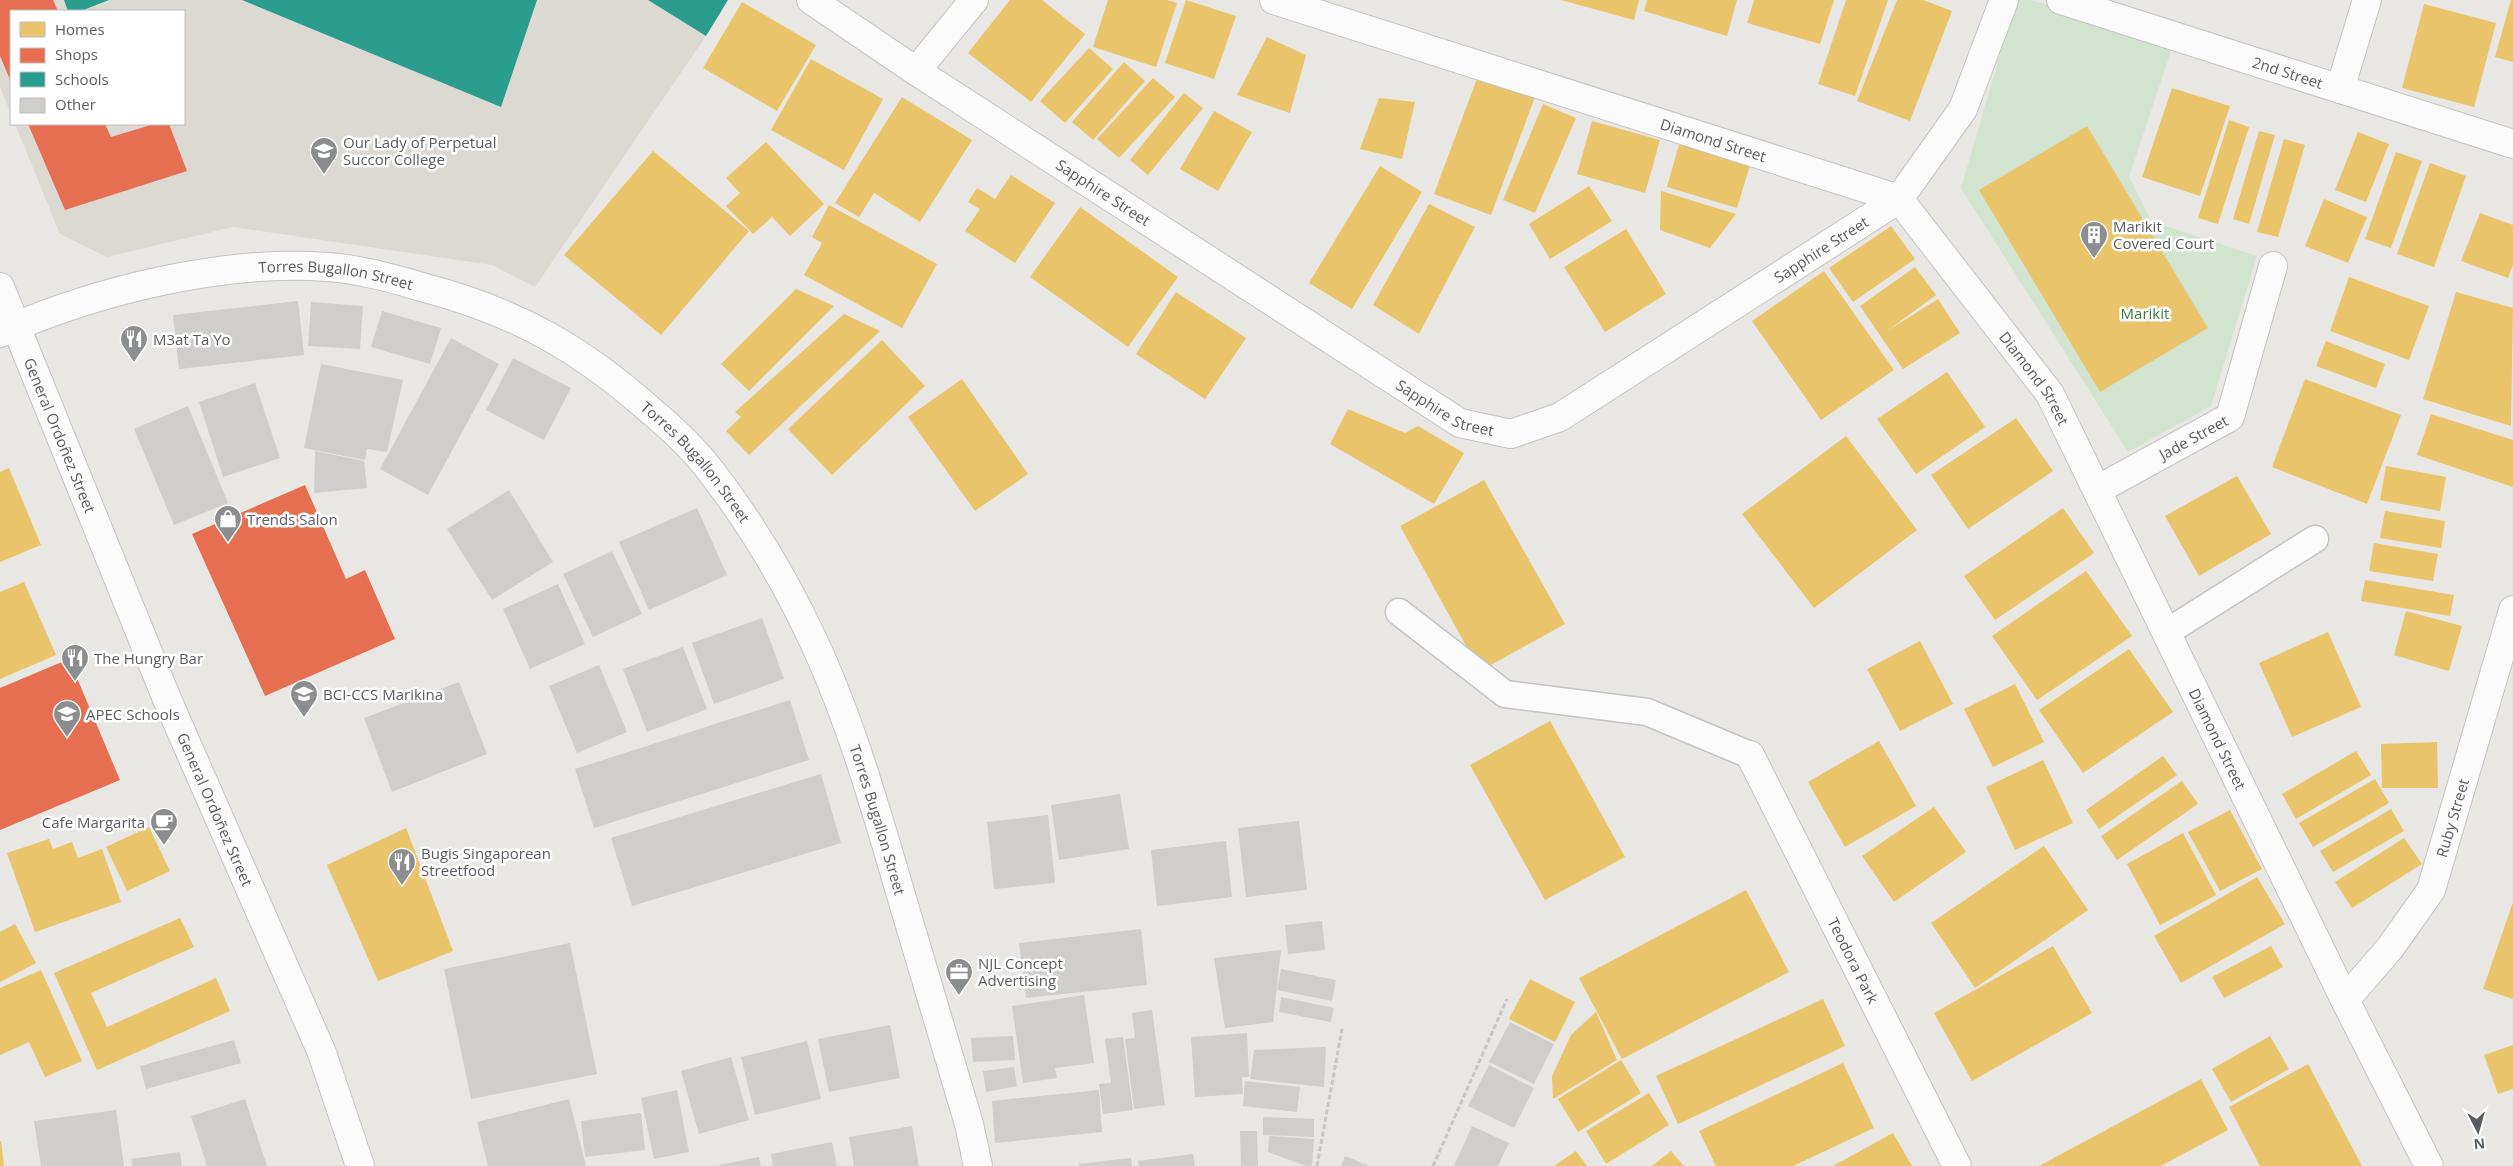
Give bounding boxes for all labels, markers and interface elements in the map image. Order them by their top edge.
legend [10,10,185,125]
text: Homes [55,19,105,39]
text: Shops [55,44,98,64]
street label: 2nd Street [2250,52,2326,93]
text: Schools [55,69,109,89]
text: Other [55,94,96,114]
street label: Diamond Street [1658,114,1769,166]
place label: Our Lady of Perpetual Succor College [343,132,496,169]
school or university icon: Our Lady of Perpetual Succor College [309,136,339,175]
street label: Sapphire Street [1052,154,1154,230]
street label: Sapphire Street [1770,211,1872,287]
place label: Marikit Covered Court [2113,216,2214,253]
building icon: Marikit Covered Court [2079,220,2109,259]
street label: Torres Bugallon Street [258,256,415,294]
park label: Marikit [2121,303,2169,323]
restaurant icon: M3at Ta Yo [119,324,149,363]
street label: Diamond Street [1995,327,2074,429]
place label: M3at Ta Yo [153,329,231,349]
street label: General Ordoñez Street [20,355,101,516]
street label: Sapphire Street [1393,374,1496,440]
street label: Torres Bugallon Street [637,397,755,526]
street label: Jade Street [2154,410,2231,465]
shop icon: Trends Salon [213,504,243,543]
place label: Trends Salon [247,509,338,529]
restaurant icon: The Hungry Bar [60,643,90,682]
place label: The Hungry Bar [94,648,203,668]
school or university icon: BCI-CCS Marikina [289,679,319,718]
place label: BCI-CCS Marikina [323,684,443,704]
street label: Diamond Street [2185,685,2251,793]
school or university icon: APEC Schools [52,699,82,738]
place label: APEC Schools [86,704,180,724]
street label: General Ordoñez Street [173,729,258,889]
street label: Torres Bugallon Street [845,742,910,897]
street label: Ruby Street [2431,776,2473,860]
cafe icon: Cafe Margarita [149,807,179,846]
place label: Cafe Margarita [42,812,145,832]
place label: Bugis Singaporean Streetfood [421,843,551,880]
restaurant icon: Bugis Singaporean Streetfood [387,847,417,886]
street label: Teodora Park [1823,914,1884,1007]
place label: NJL Concept Advertising [978,953,1063,990]
office icon: NJL Concept Advertising [944,957,974,996]
north arrow [2453,1106,2503,1156]
text: N [2473,1134,2486,1154]

